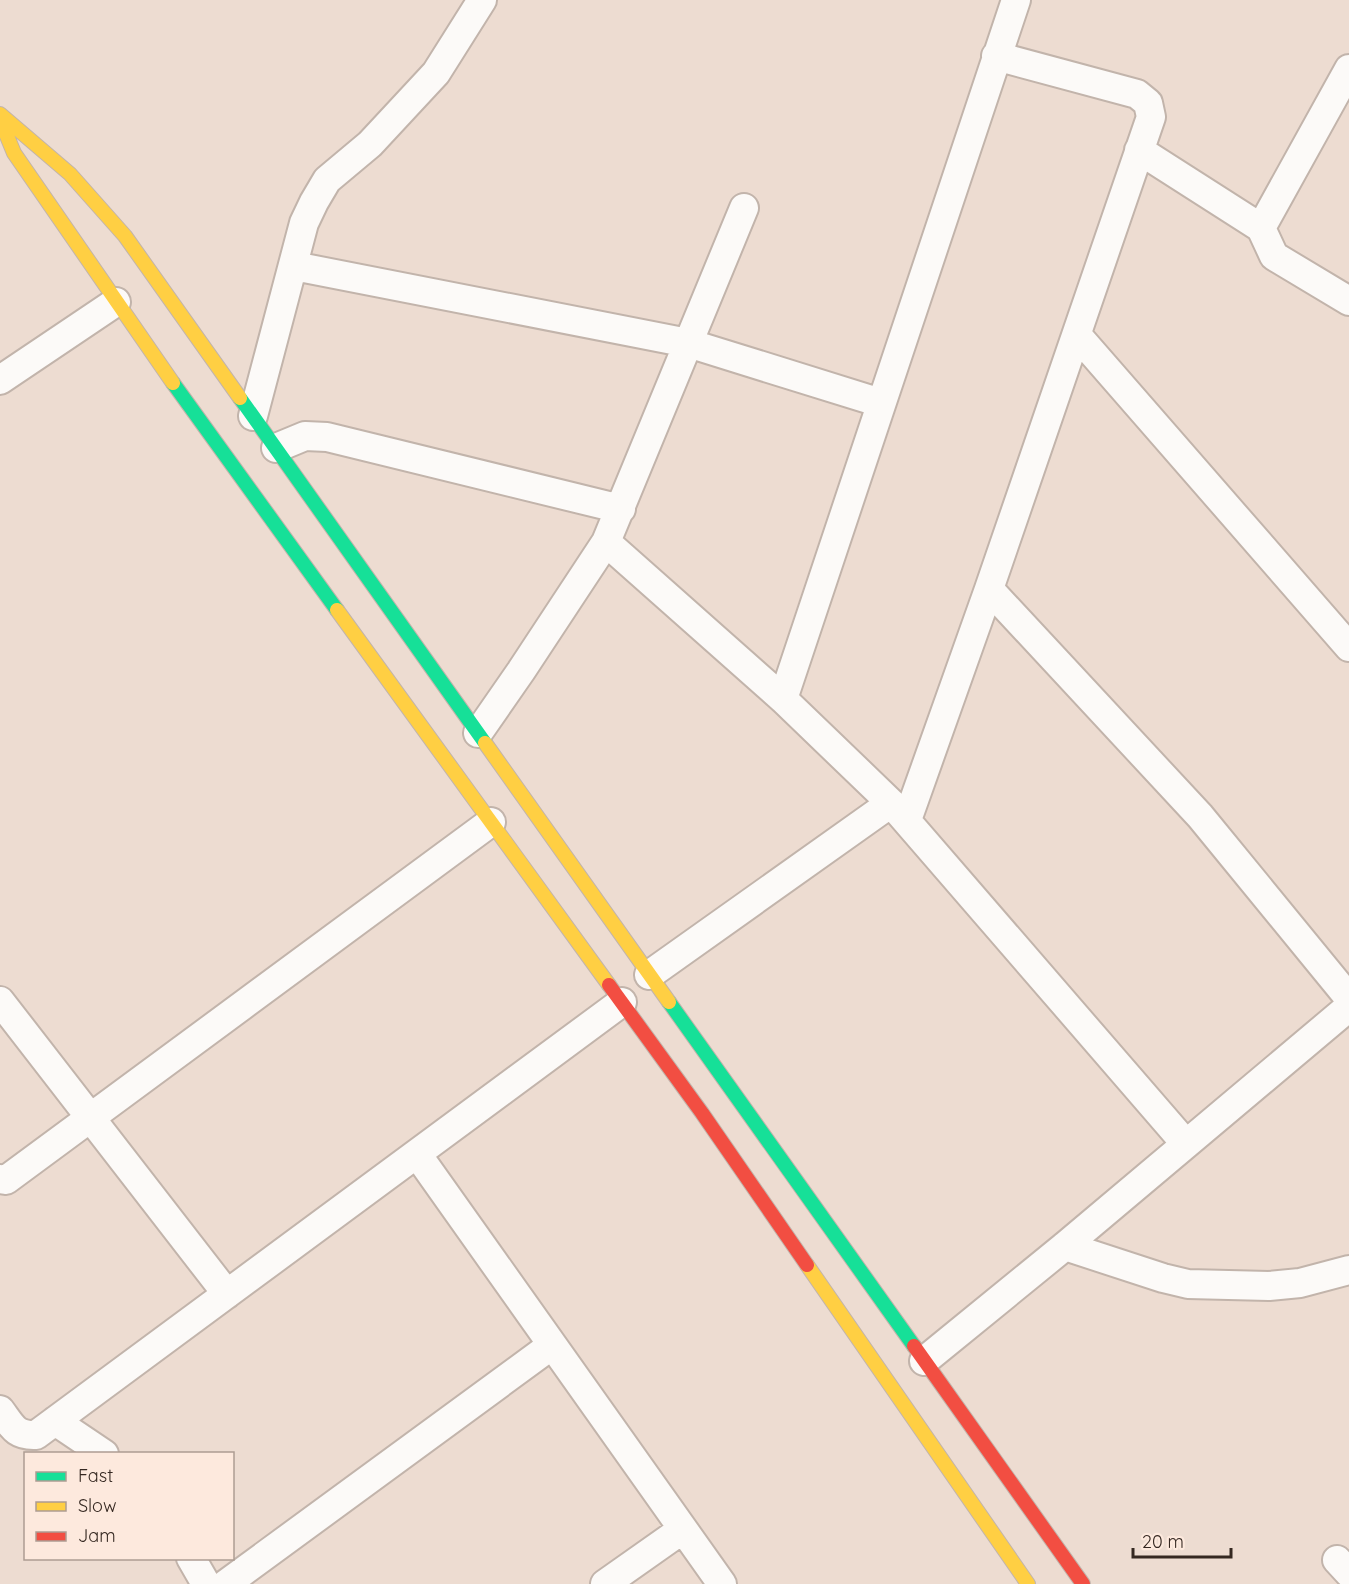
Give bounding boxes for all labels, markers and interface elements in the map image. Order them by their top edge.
legend [24,1452,234,1560]
text: Fast [78,1464,113,1487]
text: Slow [78,1494,116,1517]
scale bar [1133,1521,1230,1559]
text: Jam [78,1524,116,1547]
text: 20 m [1142,1530,1184,1553]

